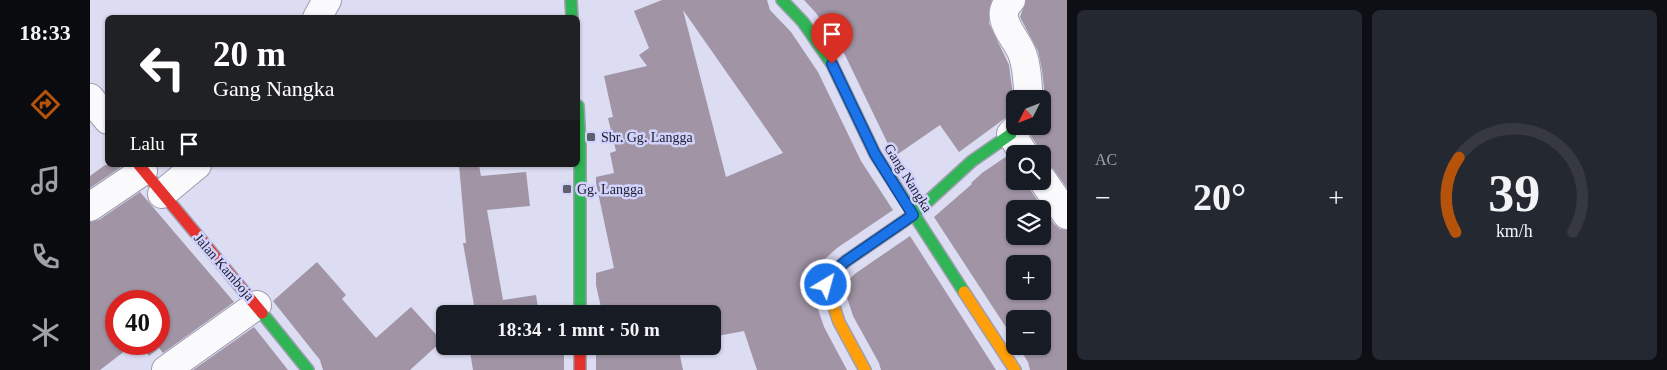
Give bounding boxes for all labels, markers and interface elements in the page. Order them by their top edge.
pin [811,13,853,64]
text: 18:33 [19,20,71,45]
icon: arrive [818,20,846,48]
icon: left [130,35,195,100]
text: 20 m [213,35,286,74]
text: Gang Nangka [213,76,335,101]
icon: directions [28,87,63,122]
north arrow [1006,90,1051,135]
map controls [1006,90,1051,355]
icon: arrive [175,130,203,158]
place label: Sbr. Gg. Langga [601,130,694,145]
marker: Sbr. Gg. Langga [585,131,597,143]
text: Lalu [130,133,165,154]
street label: Gang Nangka [881,141,935,215]
button: search [1006,145,1051,190]
text: AC [1095,151,1117,168]
icon: music [28,163,63,198]
text: 39 [1489,165,1541,222]
text: 20° [1193,176,1246,218]
place label: Gg. Langga [577,182,644,197]
text: − [1095,182,1111,213]
text: + [1328,182,1344,213]
marker: Gg. Langga [561,183,573,195]
button: layers [1006,200,1051,245]
text: km/h [1496,221,1533,241]
street label: Jalan Kamboja [191,231,258,304]
icon: phone [28,239,63,274]
button: + [1006,255,1051,300]
position arrow [799,258,851,310]
speed limit sign: 40 [105,290,170,355]
button: − [1006,310,1051,355]
icon: climate [28,315,63,350]
text: 18:34 · 1 mnt · 50 m [497,319,660,340]

